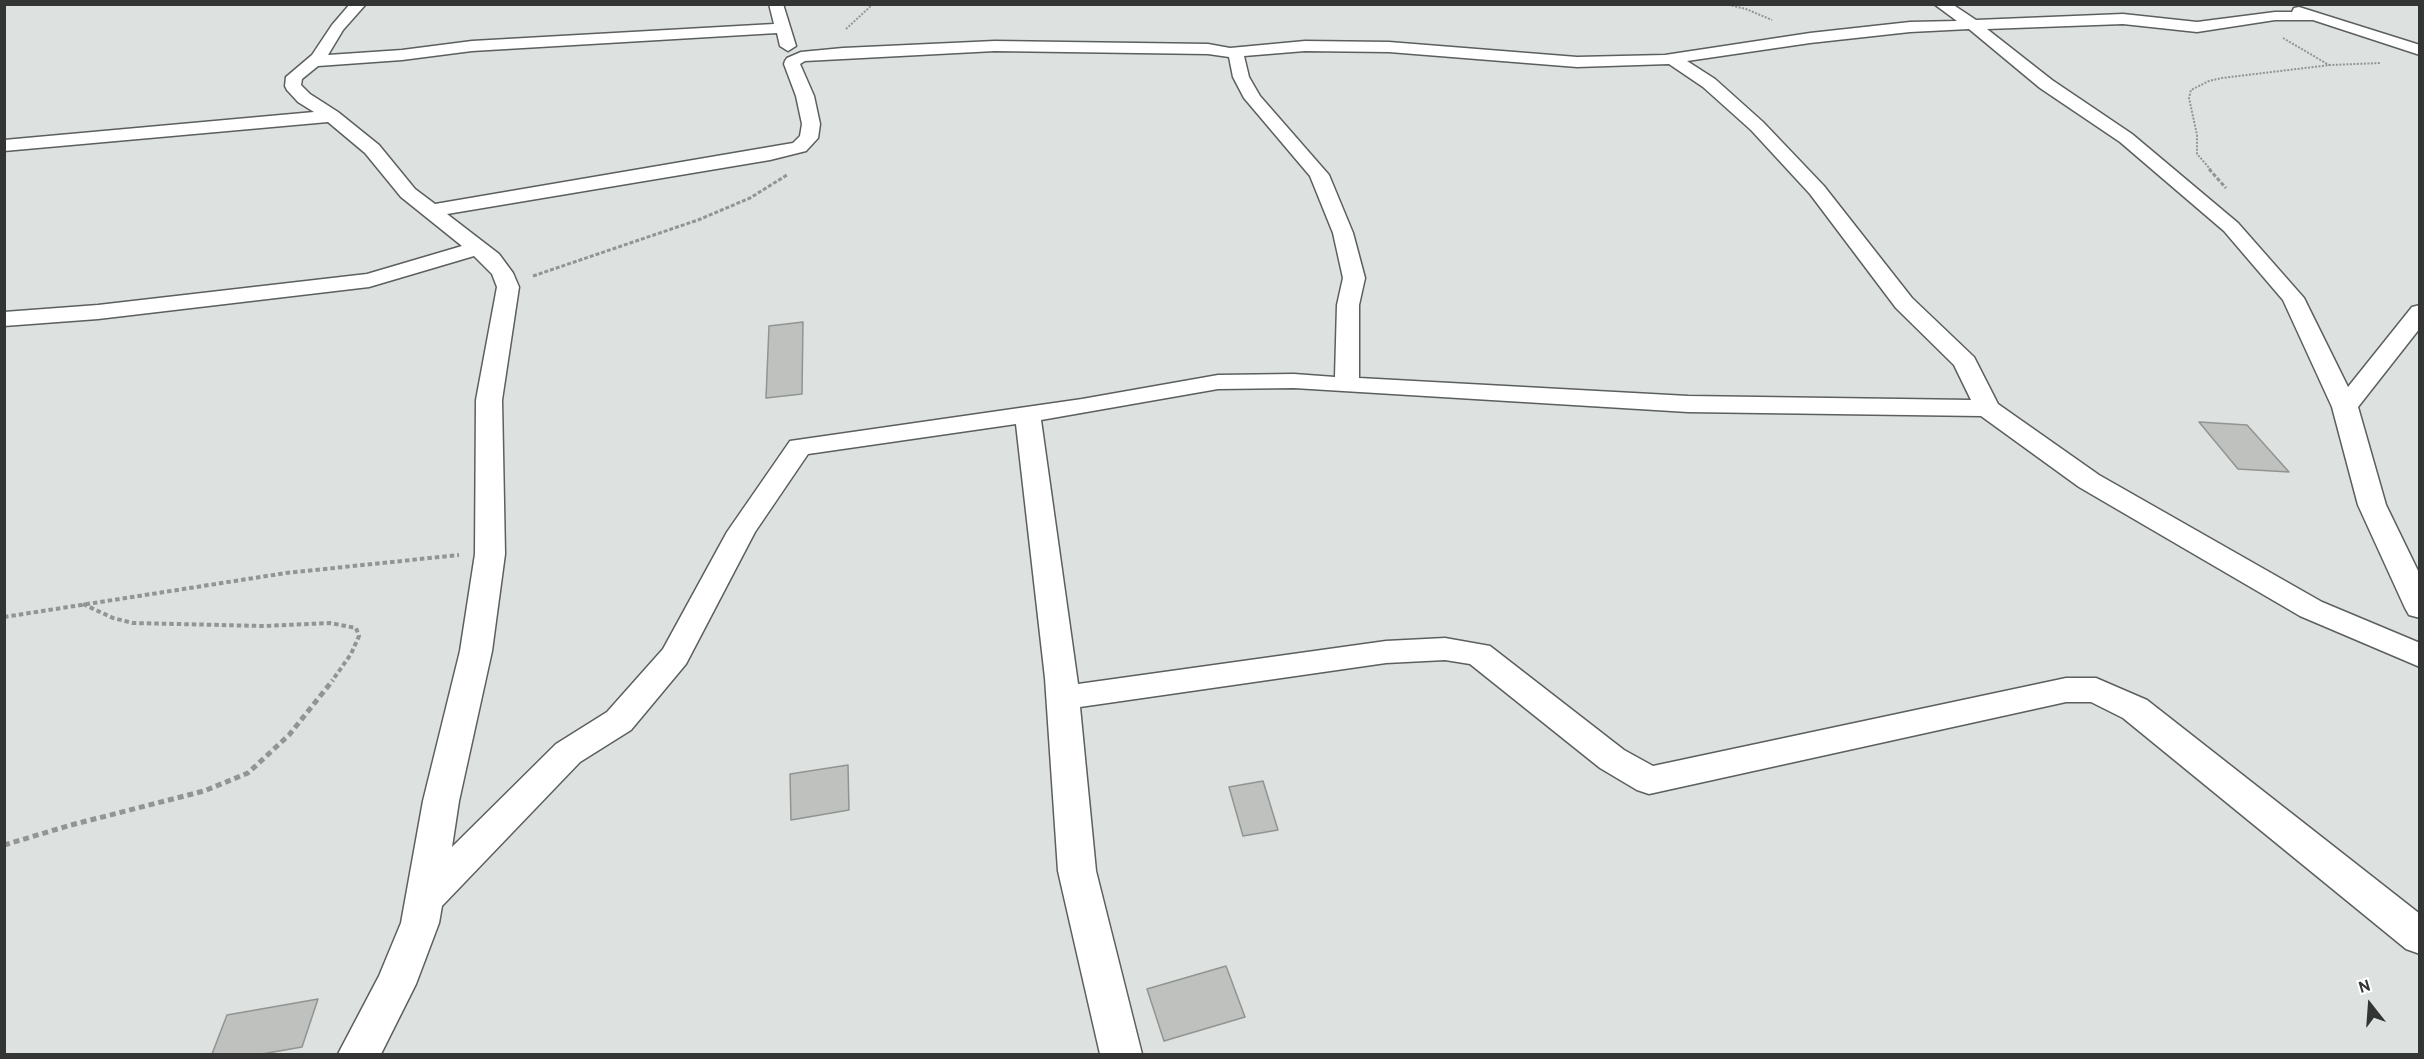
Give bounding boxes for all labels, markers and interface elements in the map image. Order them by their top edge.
north arrow [2340,975,2400,1035]
text: N [2356,977,2373,999]

